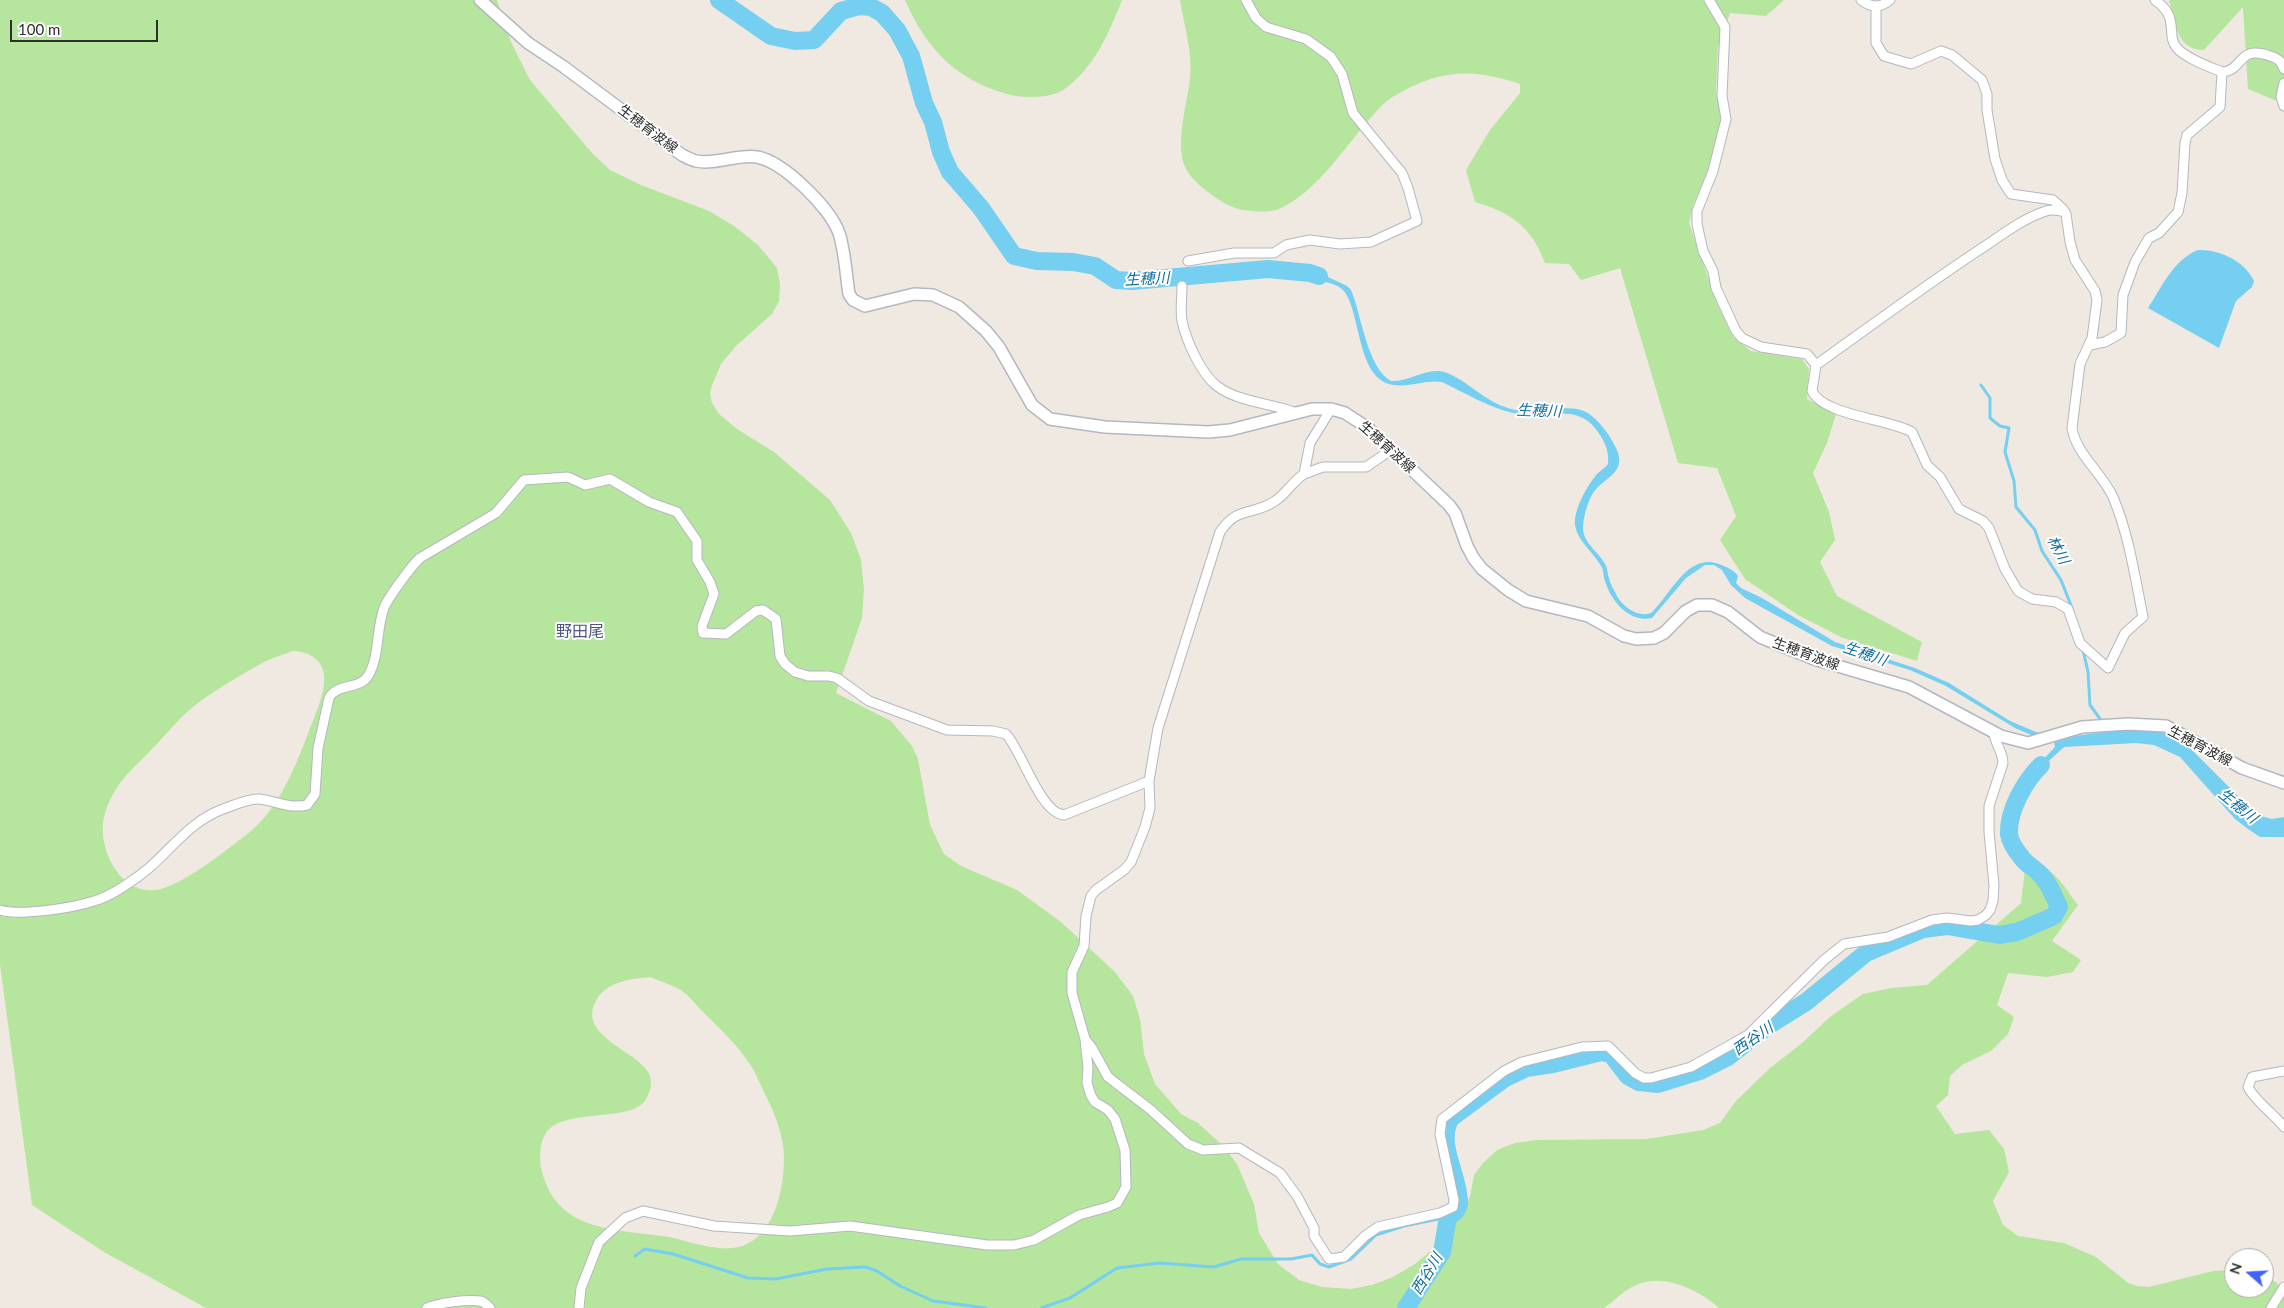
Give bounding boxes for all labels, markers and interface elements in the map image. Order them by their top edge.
scale bar [12,10,160,42]
text: 100 m [18,20,60,38]
street label: 生穂育波線 [615,101,681,157]
water label: 生穂川 [1124,269,1170,289]
water label: 生穂川 [1516,401,1562,421]
street label: 生穂育波線 [1355,417,1419,477]
water label: 林川 [2043,533,2073,567]
district label: 野田尾 [556,622,604,642]
street label: 生穂育波線 [1770,634,1842,674]
water label: 生穂川 [1841,638,1889,670]
street label: 生穂育波線 [2165,722,2235,770]
water label: 生穂川 [2215,785,2261,827]
water label: 西谷川 [1729,1019,1777,1059]
north arrow [2224,1248,2274,1298]
water label: 西谷川 [1408,1250,1446,1298]
text: N [2225,1260,2245,1276]

